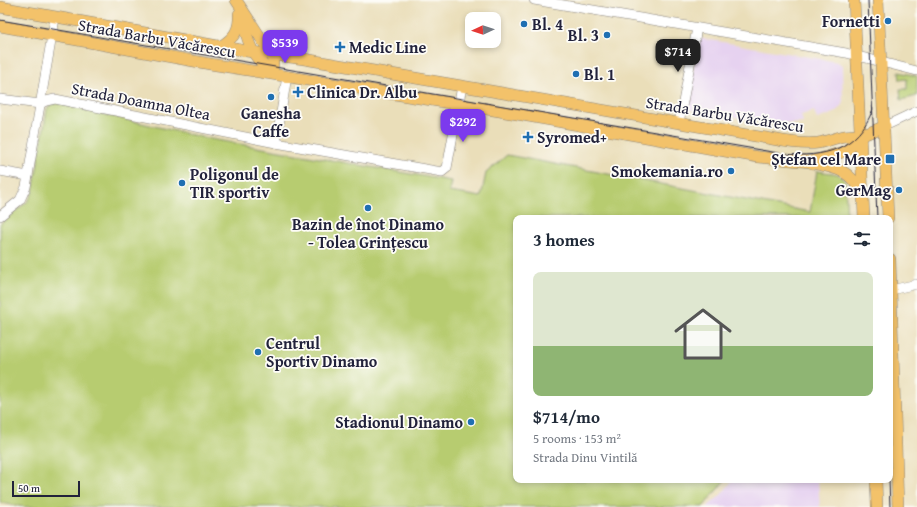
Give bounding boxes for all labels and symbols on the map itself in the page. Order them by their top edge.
place label: Fornetti [822,9,880,33]
street label: Strada Barbu Văcărescu [76,12,238,64]
north arrow [465,12,501,48]
place label: Bl. 4 [532,12,563,36]
marker: Fornetti [883,16,893,26]
marker: Bl. 4 [519,19,529,29]
place label: Bl. 3 [568,23,599,47]
pin: $539 [261,30,309,64]
marker: Bl. 3 [602,30,612,40]
place label: Medic Line [349,35,426,59]
pin: $714 [654,39,702,73]
marker: Medic Line [334,41,346,53]
place label: Bl. 1 [584,62,615,86]
marker: Bl. 1 [571,69,581,79]
street label: Strada Doamna Oltea [70,76,213,126]
place label: Clinica Dr. Albu [307,80,418,104]
marker: Clinica Dr. Albu [292,86,304,98]
street label: Strada Barbu Văcărescu [644,90,806,138]
marker: Ganesha Caffe [266,92,276,102]
place label: Ganesha Caffe [241,101,302,143]
pin: $292 [439,109,487,143]
place label: Syromed+ [537,125,607,149]
marker: Syromed+ [522,131,534,143]
place label: Ștefan cel Mare [771,147,881,171]
marker: Ștefan cel Mare [884,153,896,165]
place label: Smokemania.ro [611,159,723,183]
place label: Poligonul de TIR sportiv [190,162,279,204]
marker: Smokemania.ro [726,166,736,176]
marker: Poligonul de TIR sportiv [177,178,187,188]
place label: GerMag [836,178,892,202]
marker: GerMag [894,185,904,195]
marker: Bazin de înot Dinamo - Tolea Grințescu [363,203,373,213]
place label: Bazin de înot Dinamo - Tolea Grințescu [292,212,444,254]
place label: Centrul Sportiv Dinamo [266,331,378,373]
marker: Centrul Sportiv Dinamo [253,347,263,357]
place label: Stadionul Dinamo [335,410,463,434]
marker: Stadionul Dinamo [466,417,476,427]
scale bar [12,479,80,498]

